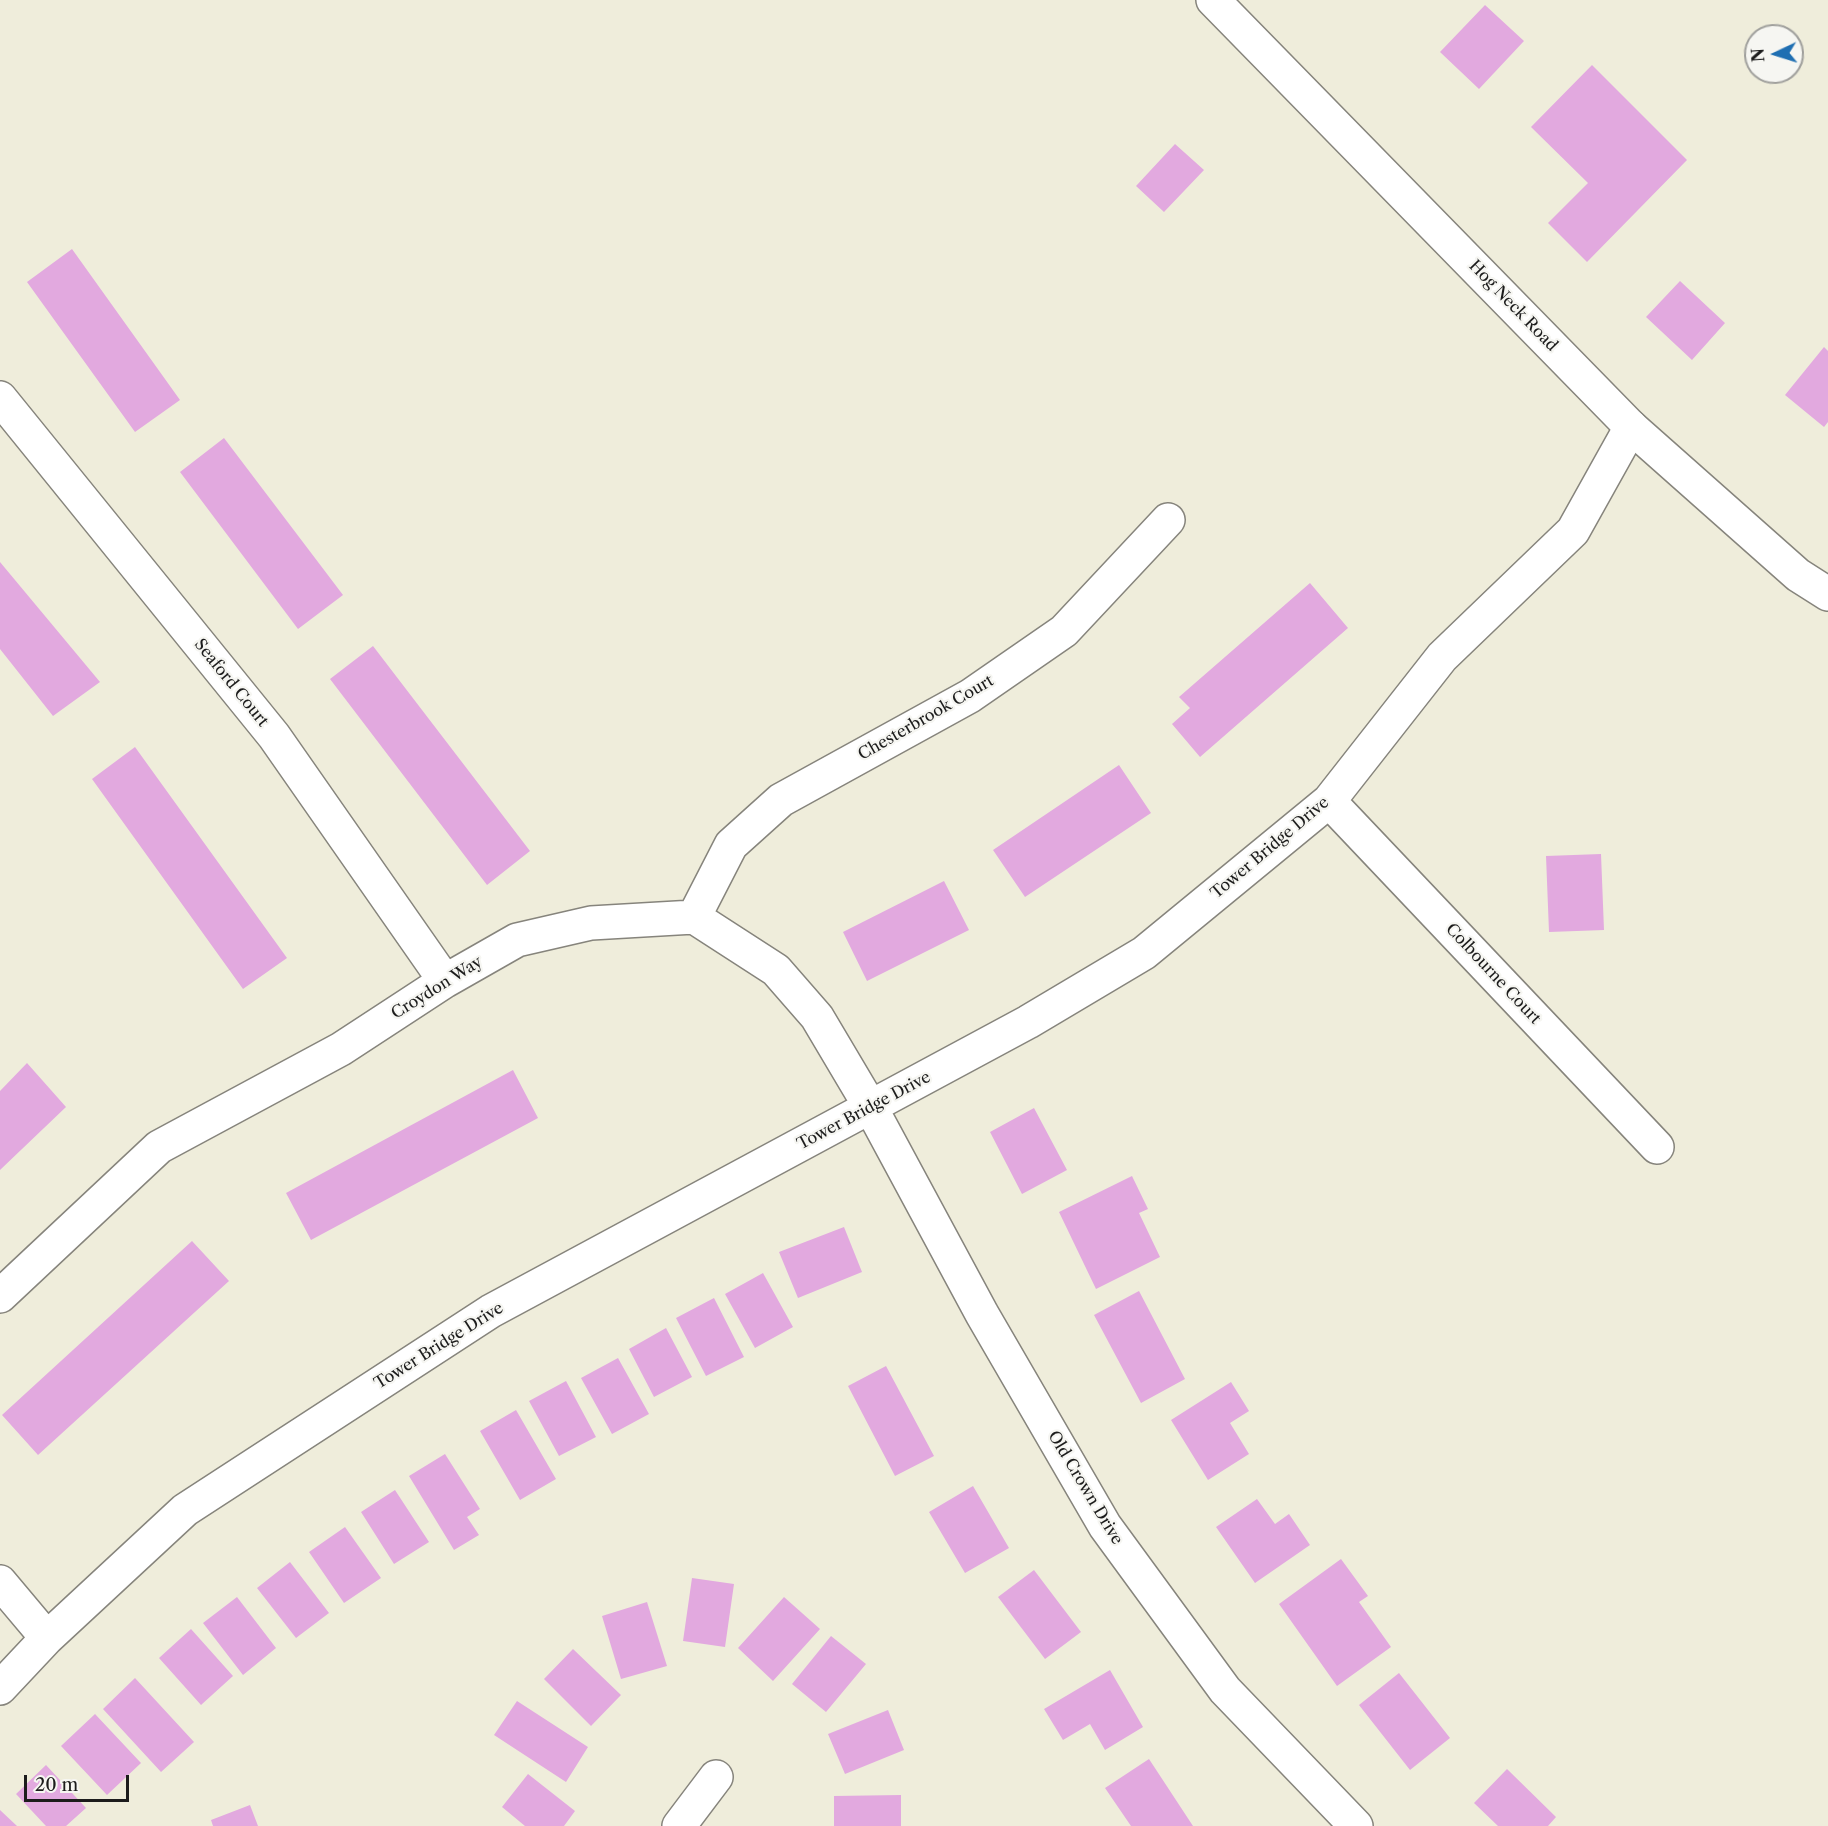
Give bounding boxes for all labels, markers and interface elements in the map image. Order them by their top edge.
north arrow [1744,24,1804,84]
text: N [1748,47,1768,63]
street label: Hog Neck Road [1465,256,1561,356]
street label: Seaford Court [190,635,272,731]
street label: Chesterbrook Court [855,671,997,765]
street label: Tower Bridge Drive [1207,793,1333,903]
street label: Colbourne Court [1441,920,1545,1028]
street label: Croydon Way [388,952,486,1024]
street label: Tower Bridge Drive [794,1068,934,1154]
street label: Tower Bridge Drive [371,1299,507,1393]
street label: Old Crown Drive [1043,1428,1127,1548]
scale bar [27,1763,132,1801]
text: 20 m [35,1774,78,1796]

